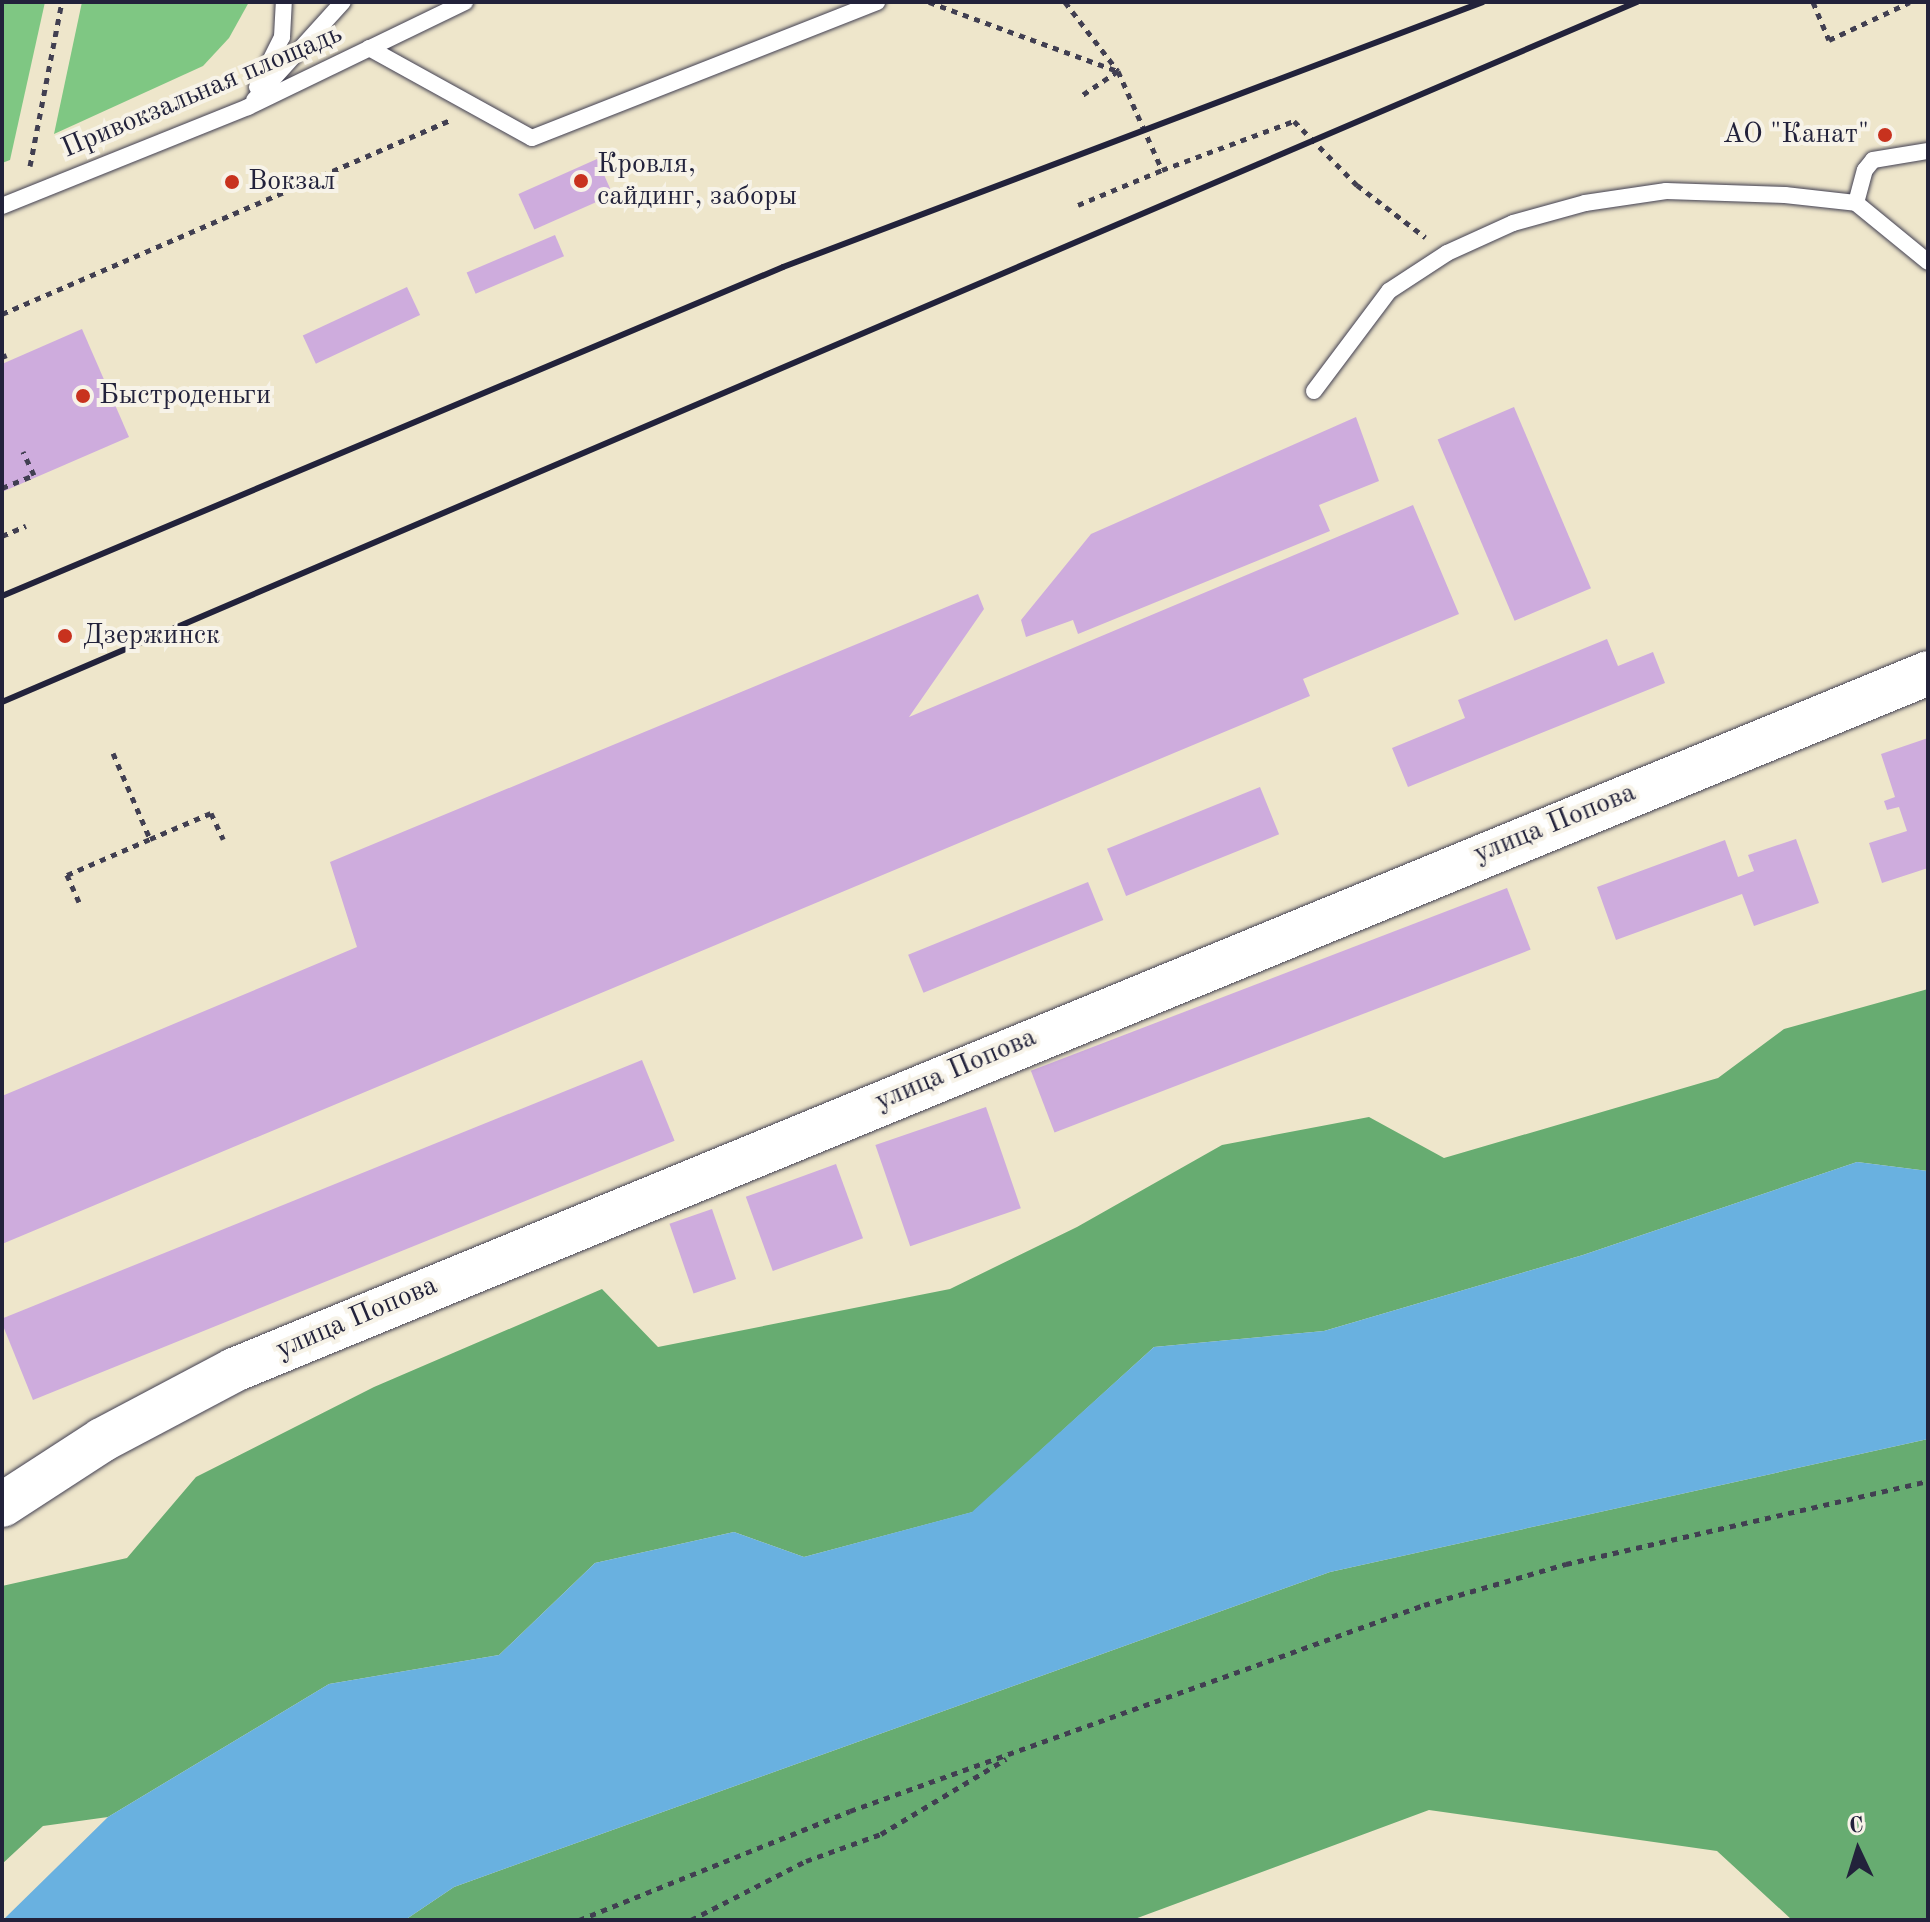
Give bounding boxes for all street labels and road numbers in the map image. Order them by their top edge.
street label: Привокзальная площадь [57,18,347,166]
street label: улица Попова [1469,776,1641,872]
street label: улица Попова [870,1021,1042,1119]
street label: улица Попова [271,1269,443,1367]

